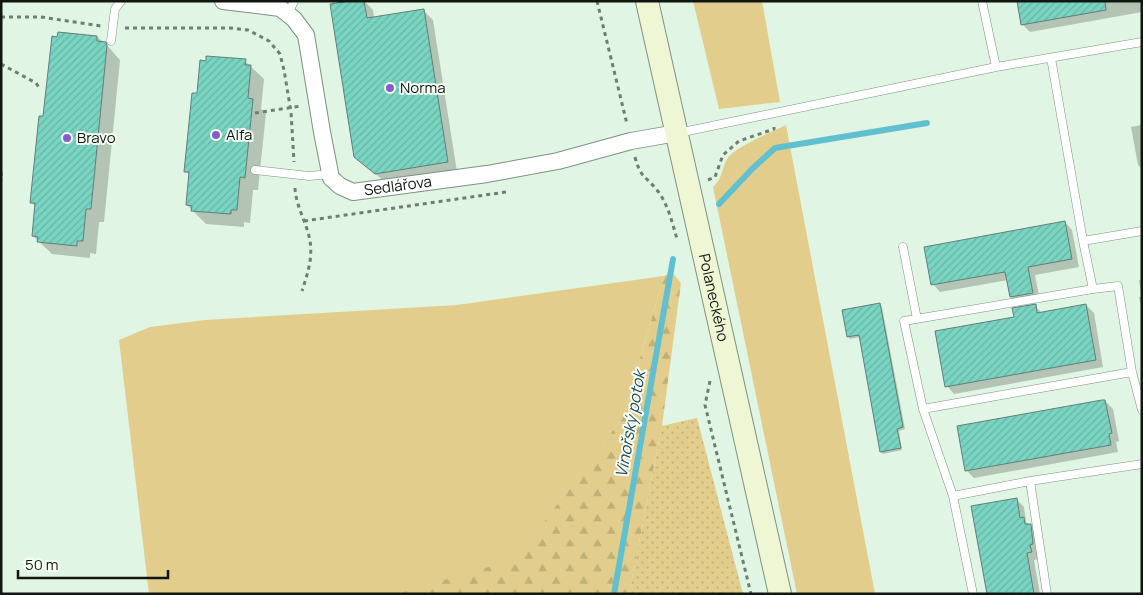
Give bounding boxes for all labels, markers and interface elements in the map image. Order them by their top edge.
place label: Norma [400,77,446,98]
marker: Norma [384,82,396,94]
place label: Alfa [226,124,252,145]
place label: Bravo [77,127,116,148]
marker: Alfa [210,129,222,141]
marker: Bravo [61,132,73,144]
street label: Sedlářova [363,171,433,200]
street label: Polaneckého [694,252,734,344]
water label: Vinořský potok [610,367,651,479]
scale bar [18,548,168,580]
text: 50 m [25,554,59,575]

